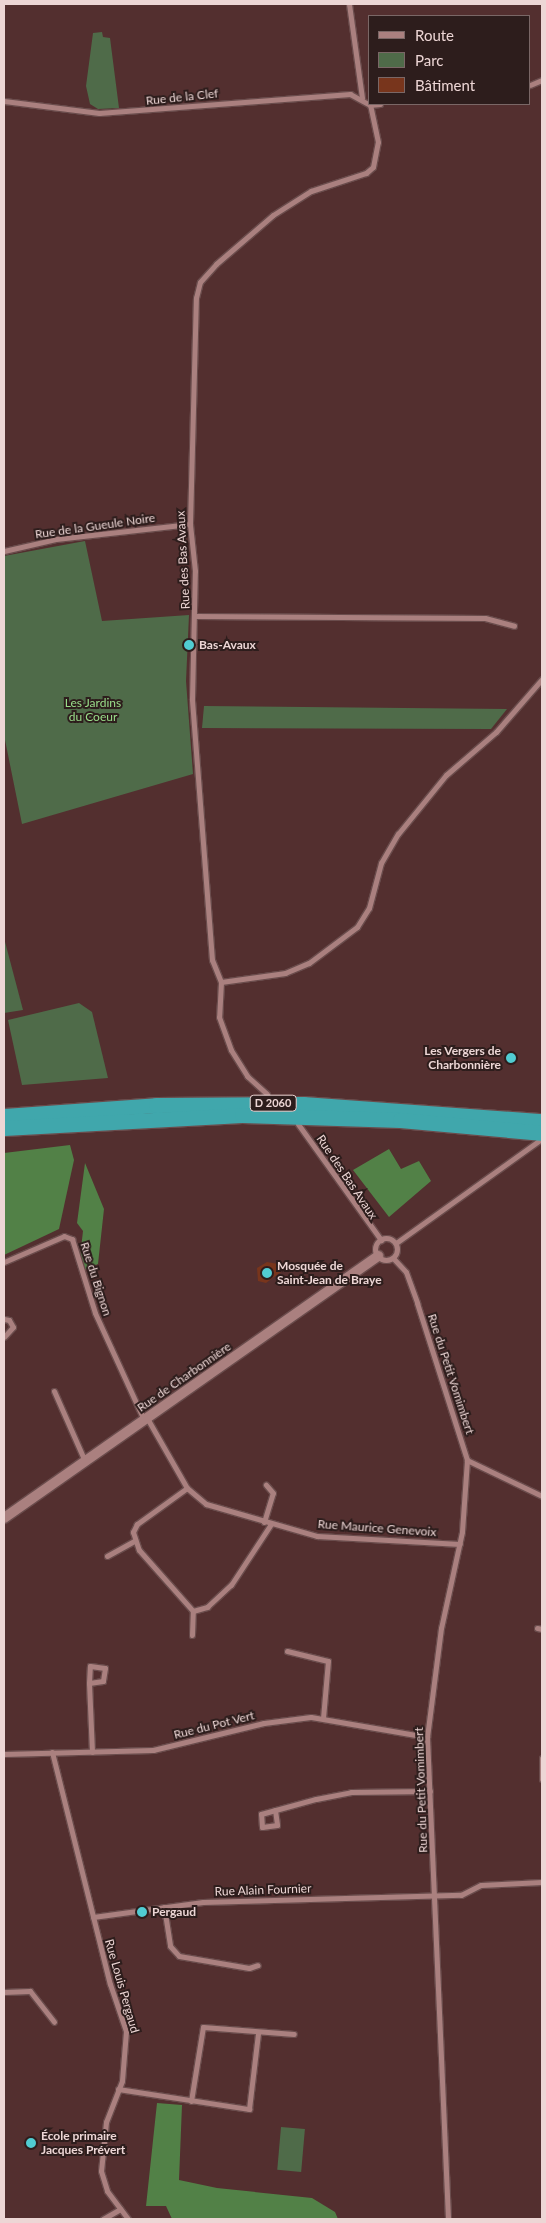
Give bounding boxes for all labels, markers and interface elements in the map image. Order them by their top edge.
legend [368,15,531,105]
text: Route [415,26,454,44]
text: Parc [415,51,444,69]
text: Bâtiment [415,76,475,94]
street label: Rue de la Clef [145,86,219,108]
street label: Rue de la Gueule Noire [34,510,156,542]
street label: Rue des Bas Avaux [173,510,193,610]
place label: Bas-Avaux [199,638,256,652]
marker: Bas-Avaux [183,639,195,651]
park label: Les Jardins du Coeur [65,696,121,724]
place label: Les Vergers de Charbonnière [424,1044,501,1072]
marker: Les Vergers de Charbonnière [505,1052,517,1064]
road number: D 2060 [249,1094,297,1112]
street label: Rue des Bas Avaux [313,1132,381,1222]
street label: Rue du Bignon [77,1240,115,1318]
place label: Mosquée de Saint-Jean de Braye [277,1259,382,1287]
marker: Mosquée de Saint-Jean de Braye [261,1267,273,1279]
street label: Rue du Petit Vomimbert [425,1312,477,1436]
street label: Rue de Charbonnière [134,1339,234,1415]
street label: Rue Maurice Genevoix [317,1517,437,1539]
street label: Rue du Pot Vert [172,1708,256,1742]
street label: Rue du Petit Vomimbert [412,1727,430,1853]
street label: Rue Alain Fournier [214,1881,312,1899]
place label: Pergaud [152,1905,196,1919]
marker: Pergaud [136,1906,148,1918]
street label: Rue Louis Pergaud [102,1937,142,2035]
place label: École primaire Jacques Prévert [41,2129,125,2157]
marker: École primaire Jacques Prévert [25,2137,37,2149]

